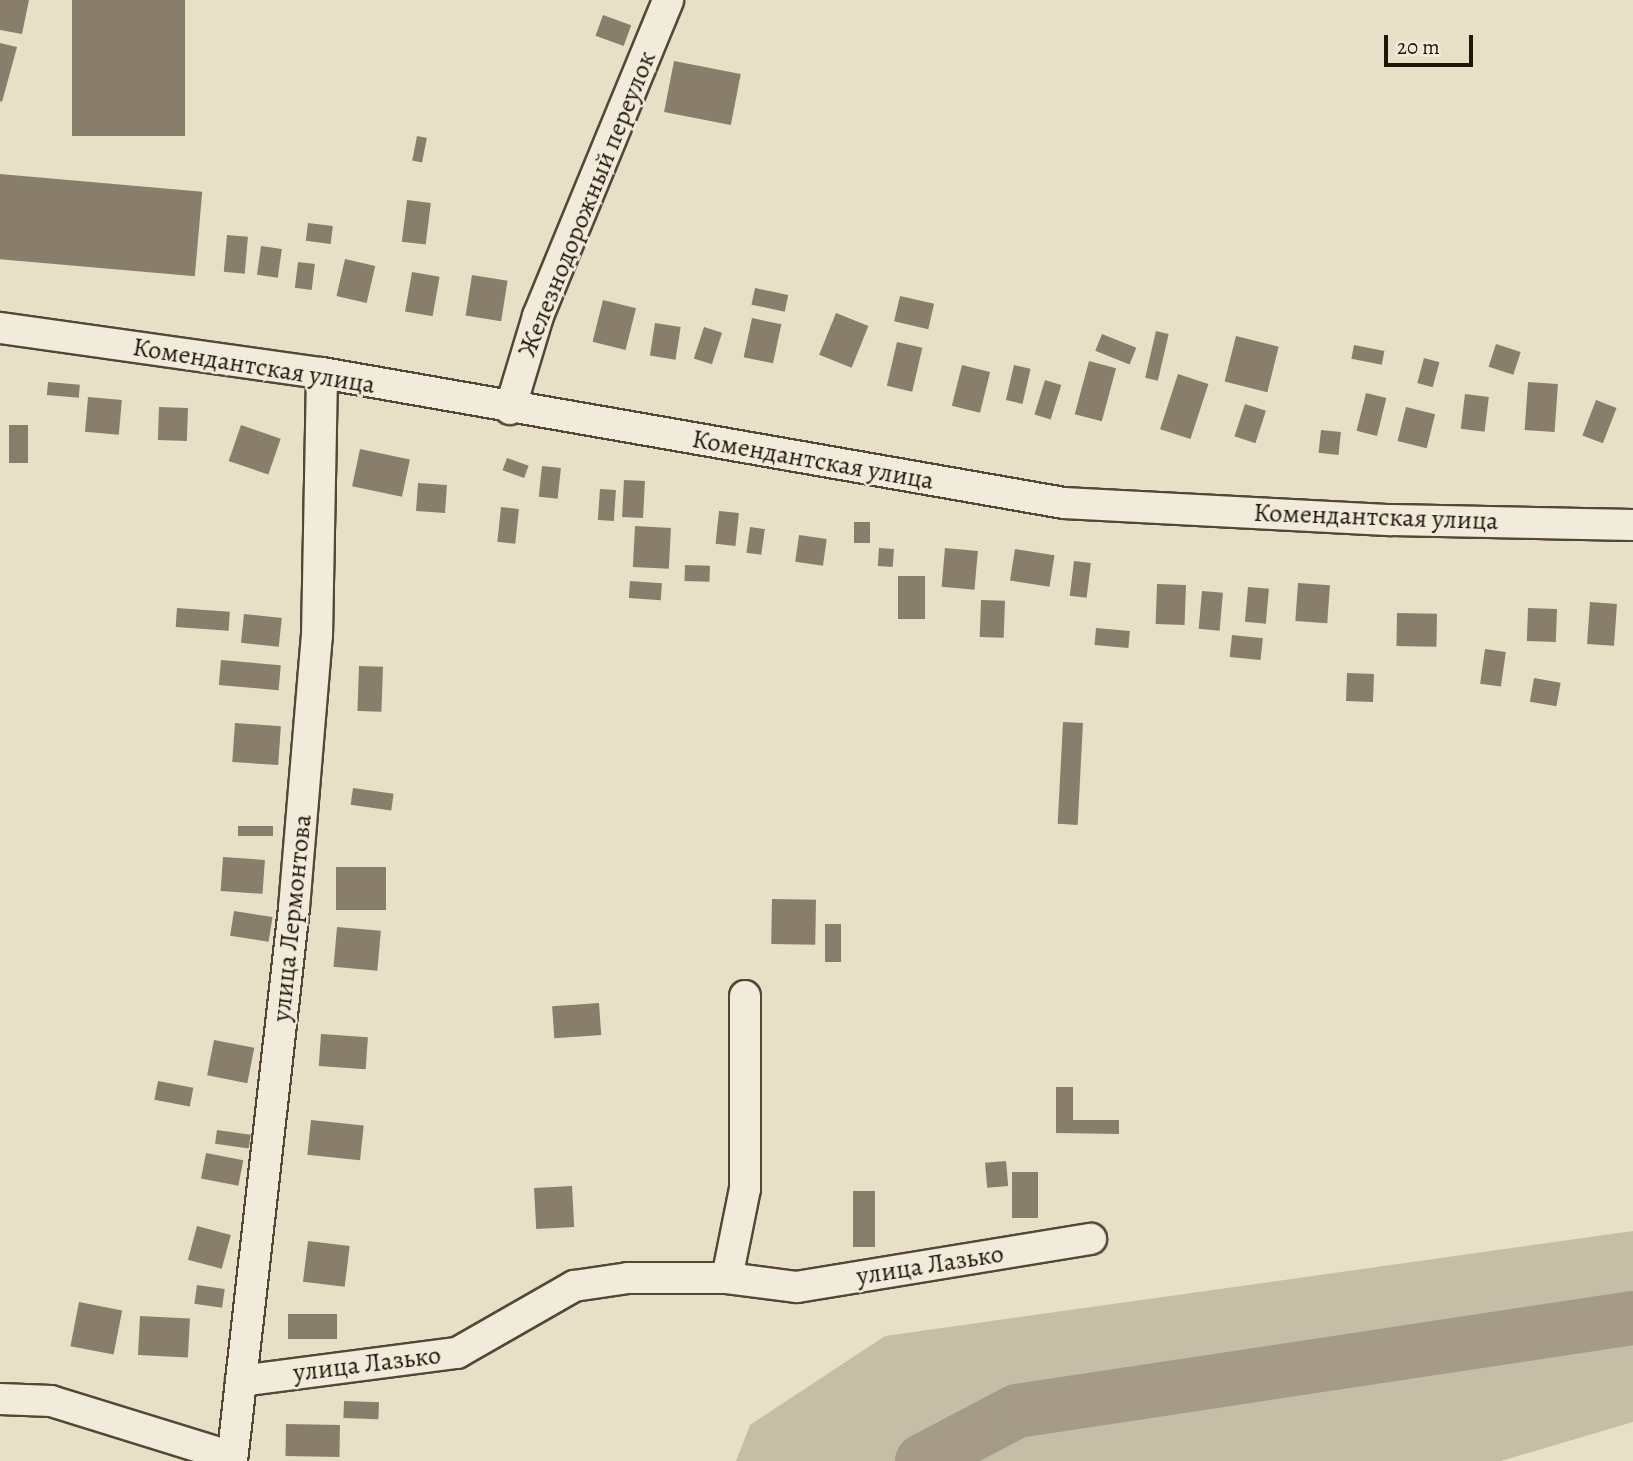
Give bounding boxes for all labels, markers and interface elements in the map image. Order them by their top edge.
scale bar [1388,21,1477,65]
text: 20 m [1397,33,1440,61]
street label: Железнодорожный переулок [511,46,663,362]
street label: Комендантская улица [131,331,377,401]
street label: Комендантская улица [690,423,936,497]
street label: Комендантская улица [1253,497,1499,537]
street label: улица Лермонтова [266,813,318,1023]
street label: улица Лазько [854,1238,1006,1292]
street label: улица Лазько [291,1339,443,1389]

